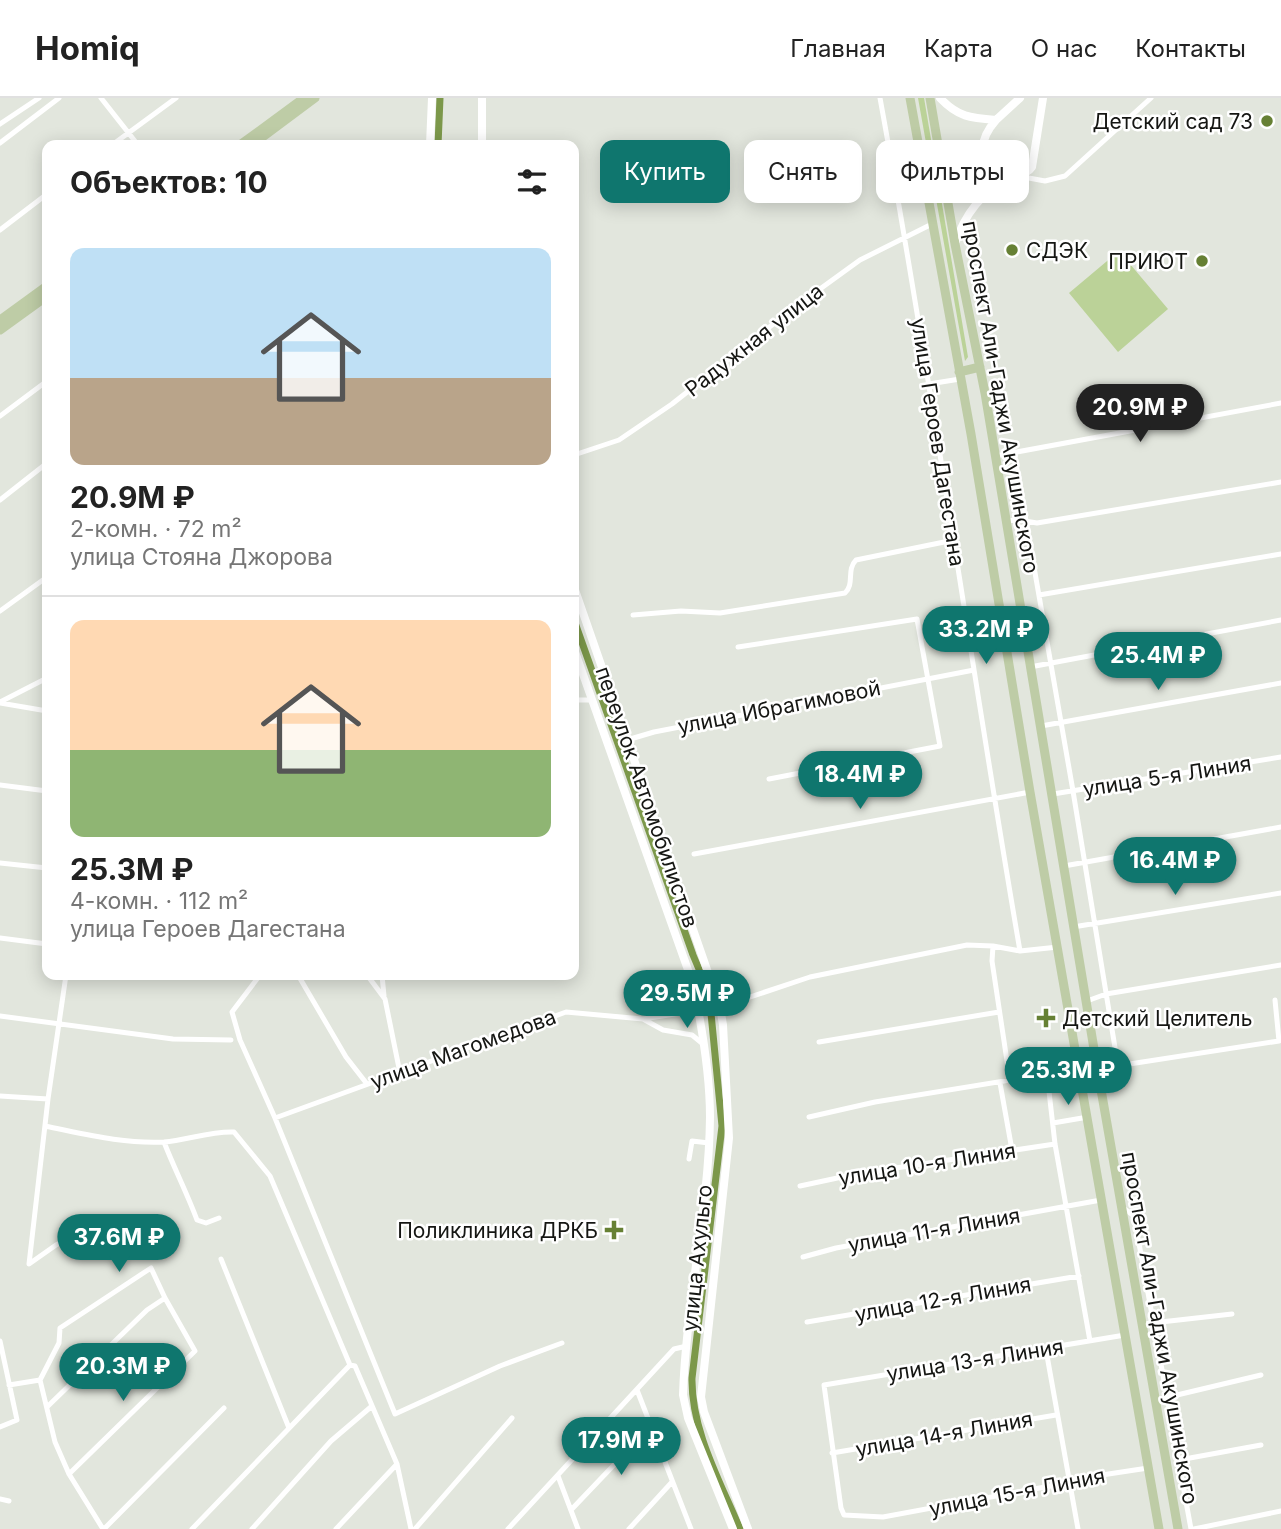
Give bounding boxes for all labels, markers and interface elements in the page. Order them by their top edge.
text: Homiq [35,28,140,68]
text: Главная [790,34,886,63]
text: Карта [924,34,993,63]
text: О нас [1031,34,1097,63]
text: Контакты [1135,34,1246,63]
place label: Детский сад 73 [1092,109,1253,134]
marker: Детский сад 73 [1259,113,1275,129]
chip: Купить [600,140,730,203]
chip: Снять [744,140,862,203]
chip: Фильтры [876,140,1029,203]
icon: filters [513,163,551,201]
text: Объектов: 10 [70,164,268,200]
street label: проспект Али-Гаджи Акушинского [958,219,1044,575]
place label: СДЭК [1026,238,1088,263]
marker: СДЭК [1004,242,1020,258]
place label: ПРИЮТ [1108,249,1188,274]
marker: ПРИЮТ [1194,253,1210,269]
street label: Радужная улица [680,278,828,402]
icon: home [248,294,374,420]
street label: улица Героев Дагестана [906,316,970,568]
pin: 20.9M ₽ [1075,384,1205,444]
text: 20.9M ₽ [1092,393,1188,421]
text: 20.9M ₽ [70,479,195,515]
text: 2-комн. · 72 m² [70,515,242,543]
text: улица Стояна Джорова [70,543,333,571]
pin: 33.2M ₽ [921,606,1051,666]
text: 33.2M ₽ [938,615,1034,643]
pin: 25.4M ₽ [1093,632,1223,692]
text: 25.4M ₽ [1110,641,1206,669]
street label: переулок Автомобилистов [591,663,703,931]
icon: home [248,666,374,792]
street label: улица Ибрагимовой [675,675,883,739]
street label: улица 5-я Линия [1081,750,1253,802]
pin: 18.4M ₽ [795,752,925,811]
text: 18.4M ₽ [814,760,906,788]
pin: 16.4M ₽ [1110,838,1240,897]
text: 16.4M ₽ [1129,846,1221,874]
text: 25.3M ₽ [70,851,193,887]
text: 4-комн. · 112 m² [70,887,248,915]
text: улица Героев Дагестана [70,915,346,943]
pin: 29.5M ₽ [622,970,752,1030]
text: 29.5M ₽ [640,979,734,1007]
street label: улица Магомедова [367,1004,559,1094]
place label: Детский Целитель [1062,1006,1252,1031]
marker: Детский Целитель [1036,1008,1056,1028]
pin: 25.3M ₽ [1003,1048,1133,1107]
text: 25.3M ₽ [1021,1056,1115,1084]
street label: улица 10-я Линия [837,1138,1017,1190]
street label: проспект Али-Гаджи Акушинского [1117,1150,1203,1506]
street label: улица Ахульго [677,1183,717,1333]
street label: улица 11-я Линия [846,1203,1022,1257]
pin: 37.6M ₽ [54,1214,184,1274]
place label: Поликлиника ДРКБ [397,1218,598,1243]
marker: Поликлиника ДРКБ [604,1220,624,1240]
text: 37.6M ₽ [73,1223,165,1251]
street label: улица 12-я Линия [853,1271,1033,1327]
street label: улица 13-я Линия [885,1334,1065,1386]
pin: 20.3M ₽ [58,1344,188,1403]
text: 20.3M ₽ [75,1352,171,1380]
street label: улица 14-я Линия [853,1406,1035,1462]
pin: 17.9M ₽ [556,1418,686,1477]
text: 17.9M ₽ [578,1426,664,1454]
street label: улица 15-я Линия [927,1463,1107,1521]

